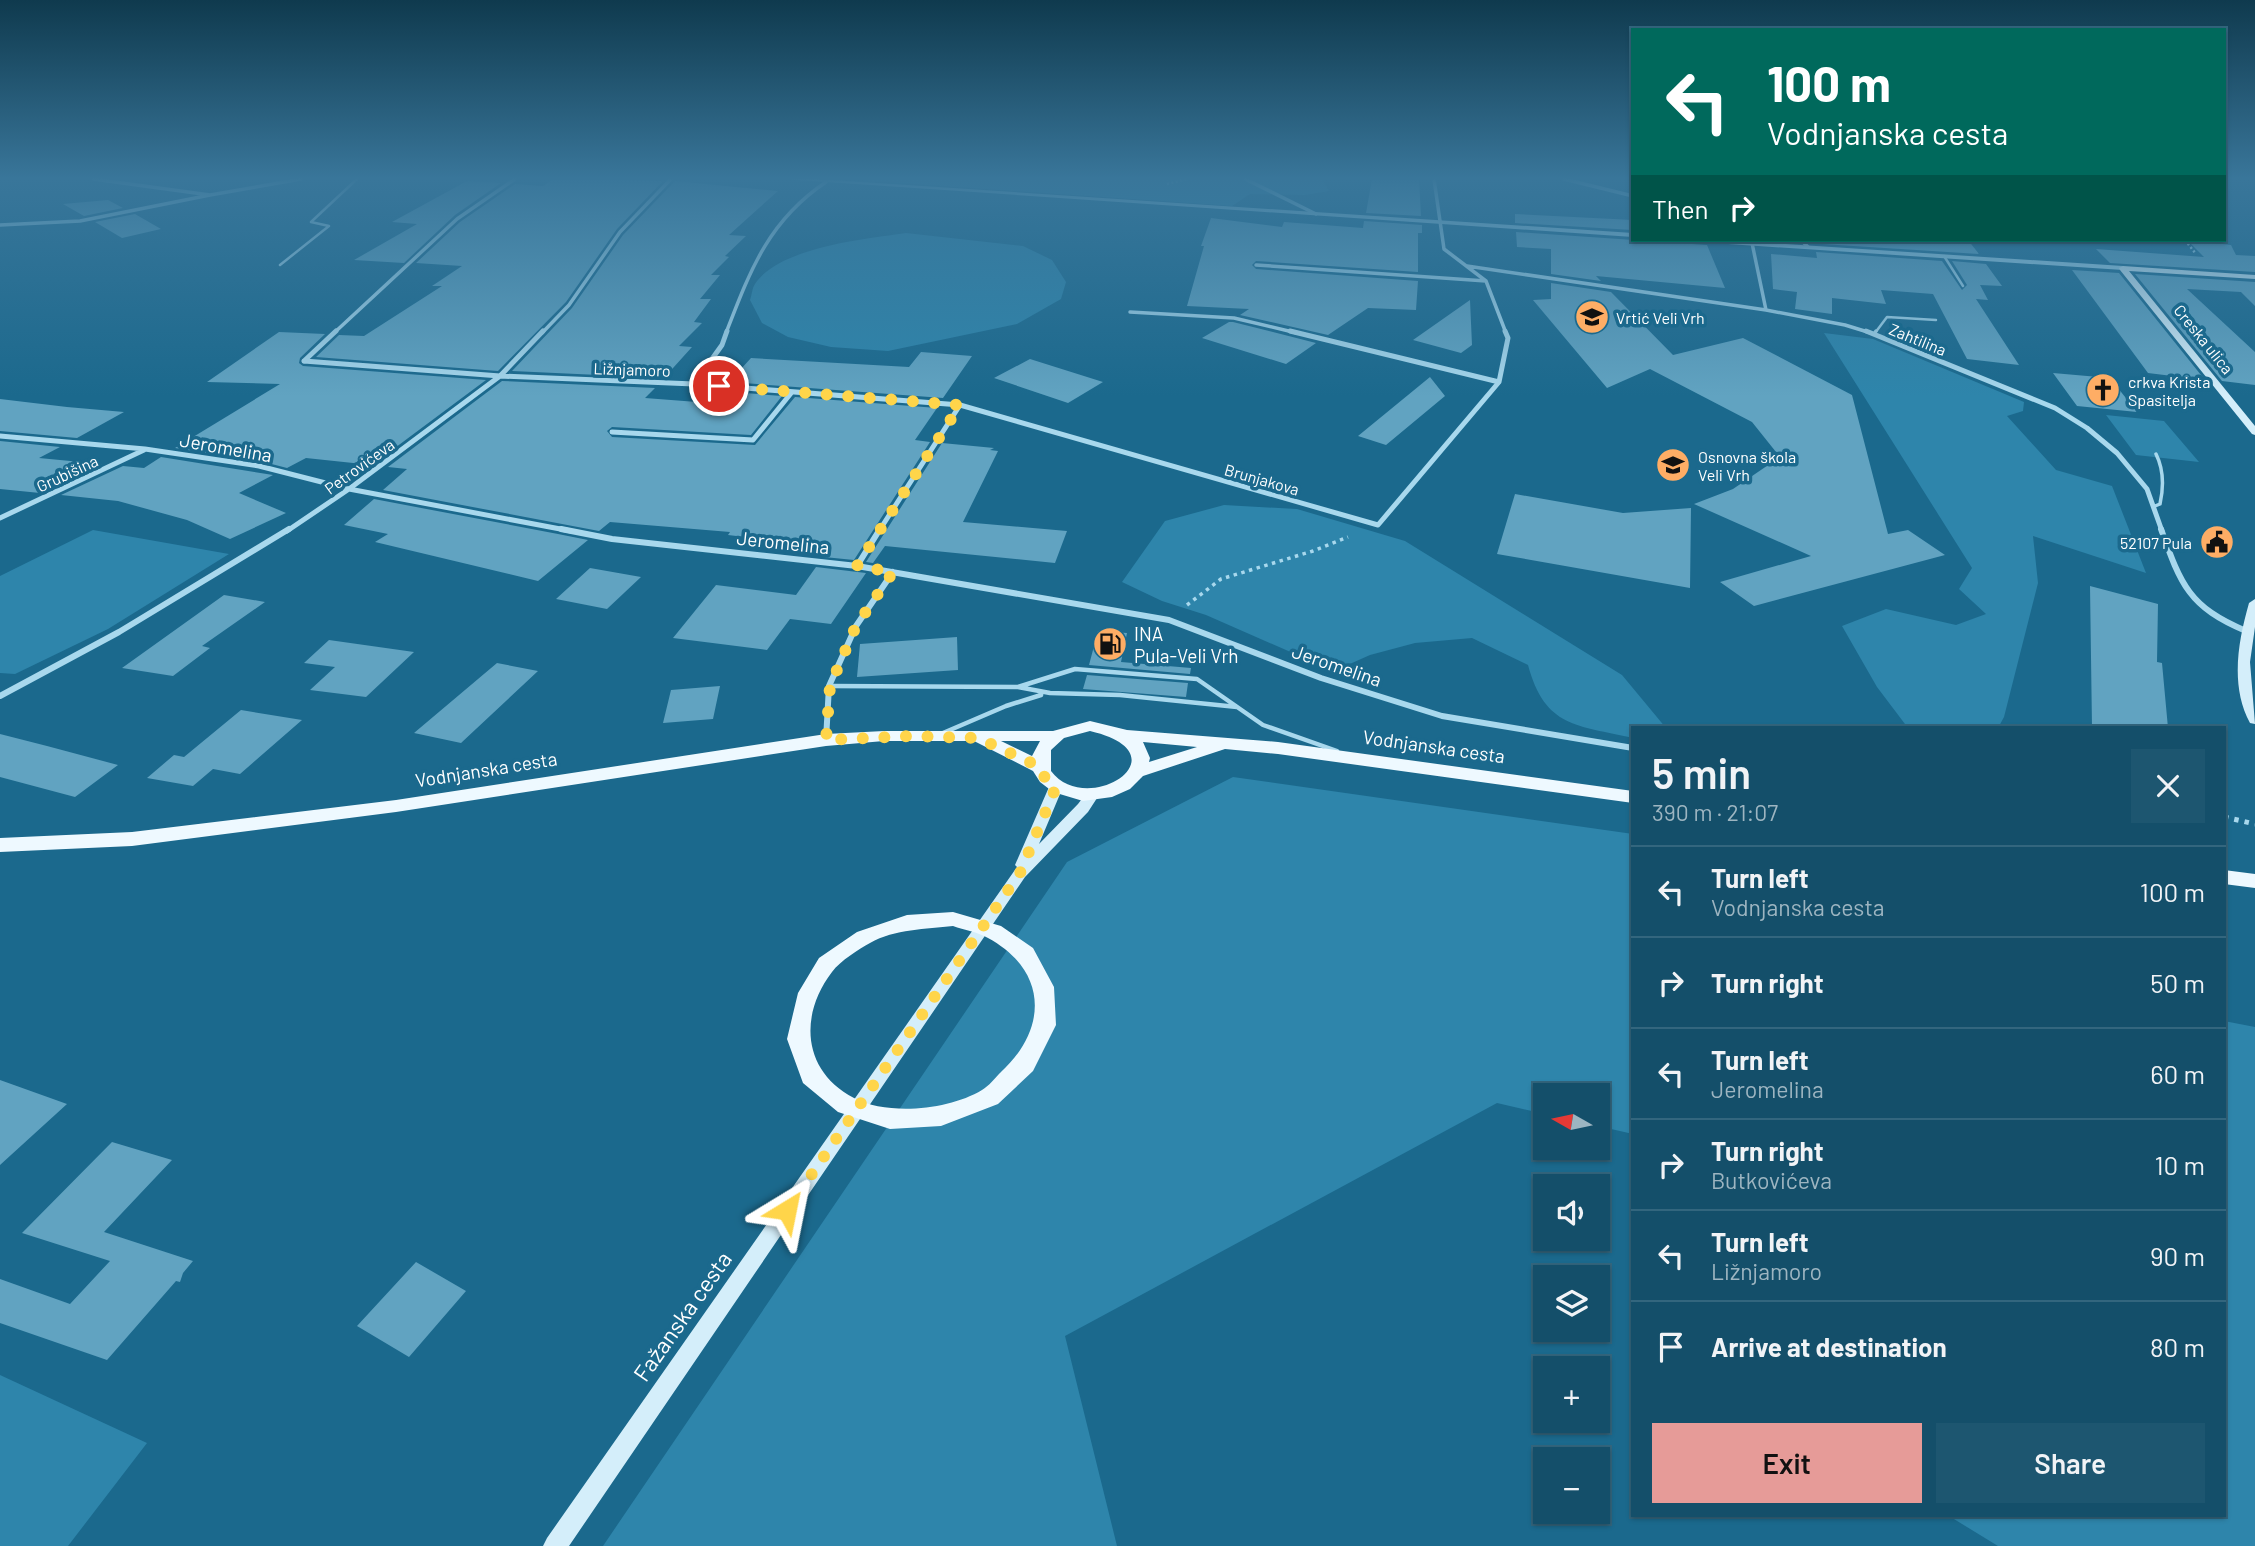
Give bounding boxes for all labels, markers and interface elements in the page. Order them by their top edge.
text: 100 m [1767,53,1891,112]
icon: left [1652,56,1743,147]
text: Vodnjanska cesta [1767,113,2008,151]
icon: right [1723,189,1761,227]
text: Then [1652,193,1709,224]
school or university icon: Vrtić Veli Vrh [1573,298,1611,336]
street label: Creska ulica [2170,301,2238,377]
place label: Vrtić Veli Vrh [1616,308,1705,327]
street label: Zahtilina [1887,319,1949,359]
pin [689,356,749,416]
street label: Ližnjamoro [593,358,671,380]
icon: arrive [700,367,738,405]
church icon: crkva Krista Spasitelja [2084,371,2122,409]
place label: crkva Krista Spasitelja [2128,372,2210,409]
street label: Jeromelina [178,428,274,466]
street label: Petrovićeva [320,434,398,498]
school or university icon: Osnovna škola Veli Vrh [1654,446,1692,484]
place label: Osnovna škola Veli Vrh [1698,447,1796,484]
street label: Grubišina [33,451,101,495]
street label: Brunjakova [1222,459,1302,499]
public building icon: 52107 Pula [2198,523,2236,561]
street label: Jeromelina [735,526,831,558]
place label: 52107 Pula [2120,533,2192,552]
place label: INA Pula-Veli Vrh [1134,622,1239,667]
fuel station icon: INA Pula-Veli Vrh [1091,625,1129,663]
street label: Jeromelina [1289,639,1385,691]
street label: Vodnjanska cesta [1361,725,1507,767]
street label: Vodnjanska cesta [413,746,559,792]
text: 5 min [1652,747,1751,797]
button: close [2131,749,2205,823]
text: 390 m · 21:07 [1652,798,1778,826]
text: Turn left [1711,862,1809,893]
icon: left [1652,873,1690,911]
text: 100 m [2140,876,2205,907]
text: Vodnjanska cesta [1711,893,1885,921]
icon: right [1652,964,1690,1002]
text: Turn right [1711,967,1824,998]
text: 50 m [2150,967,2205,998]
text: Turn left [1711,1044,1809,1075]
icon: left [1652,1055,1690,1093]
text: 60 m [2150,1058,2205,1089]
text: Jeromelina [1711,1075,1824,1103]
north arrow [1533,1083,1610,1160]
map controls [1533,1083,1610,1524]
text: Turn right [1711,1135,1824,1166]
icon: right [1652,1146,1690,1184]
text: 10 m [2155,1149,2205,1180]
text: Butkovićeva [1711,1166,1832,1194]
position arrow [750,1173,824,1247]
button: sound [1533,1174,1610,1251]
text: Turn left [1711,1226,1809,1257]
icon: left [1652,1237,1690,1275]
text: 90 m [2150,1240,2205,1271]
street label: Fažanska cesta [627,1246,737,1386]
text: Ližnjamoro [1711,1257,1822,1285]
button: layers [1533,1265,1610,1342]
icon: arrive [1652,1328,1690,1366]
text: Arrive at destination [1711,1331,1947,1362]
text: 80 m [2150,1331,2205,1362]
button: + [1533,1356,1610,1433]
button: Exit [1652,1423,1922,1503]
button: Share [1936,1423,2205,1503]
button: − [1533,1447,1610,1524]

